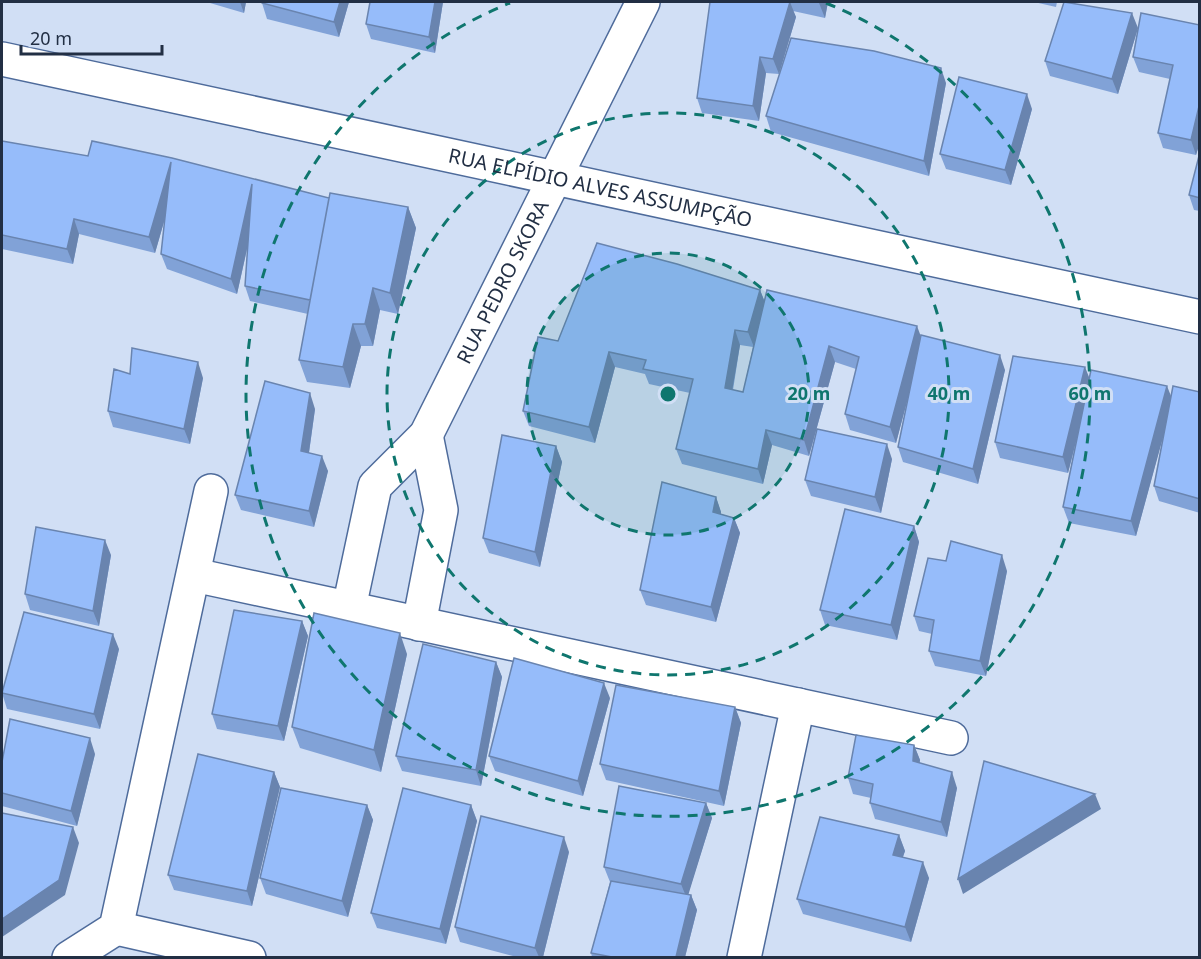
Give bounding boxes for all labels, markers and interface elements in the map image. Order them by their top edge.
scale bar [21,18,162,56]
text: 20 m [30,26,72,50]
street label: RUA ELPÍDIO ALVES ASSUMPÇÃO [446,142,755,233]
street label: RUA PEDRO SKORA [450,195,555,368]
text: 20 m [788,381,830,405]
text: 40 m [928,381,970,405]
text: 60 m [1069,381,1111,405]
centre of rings [658,384,678,404]

